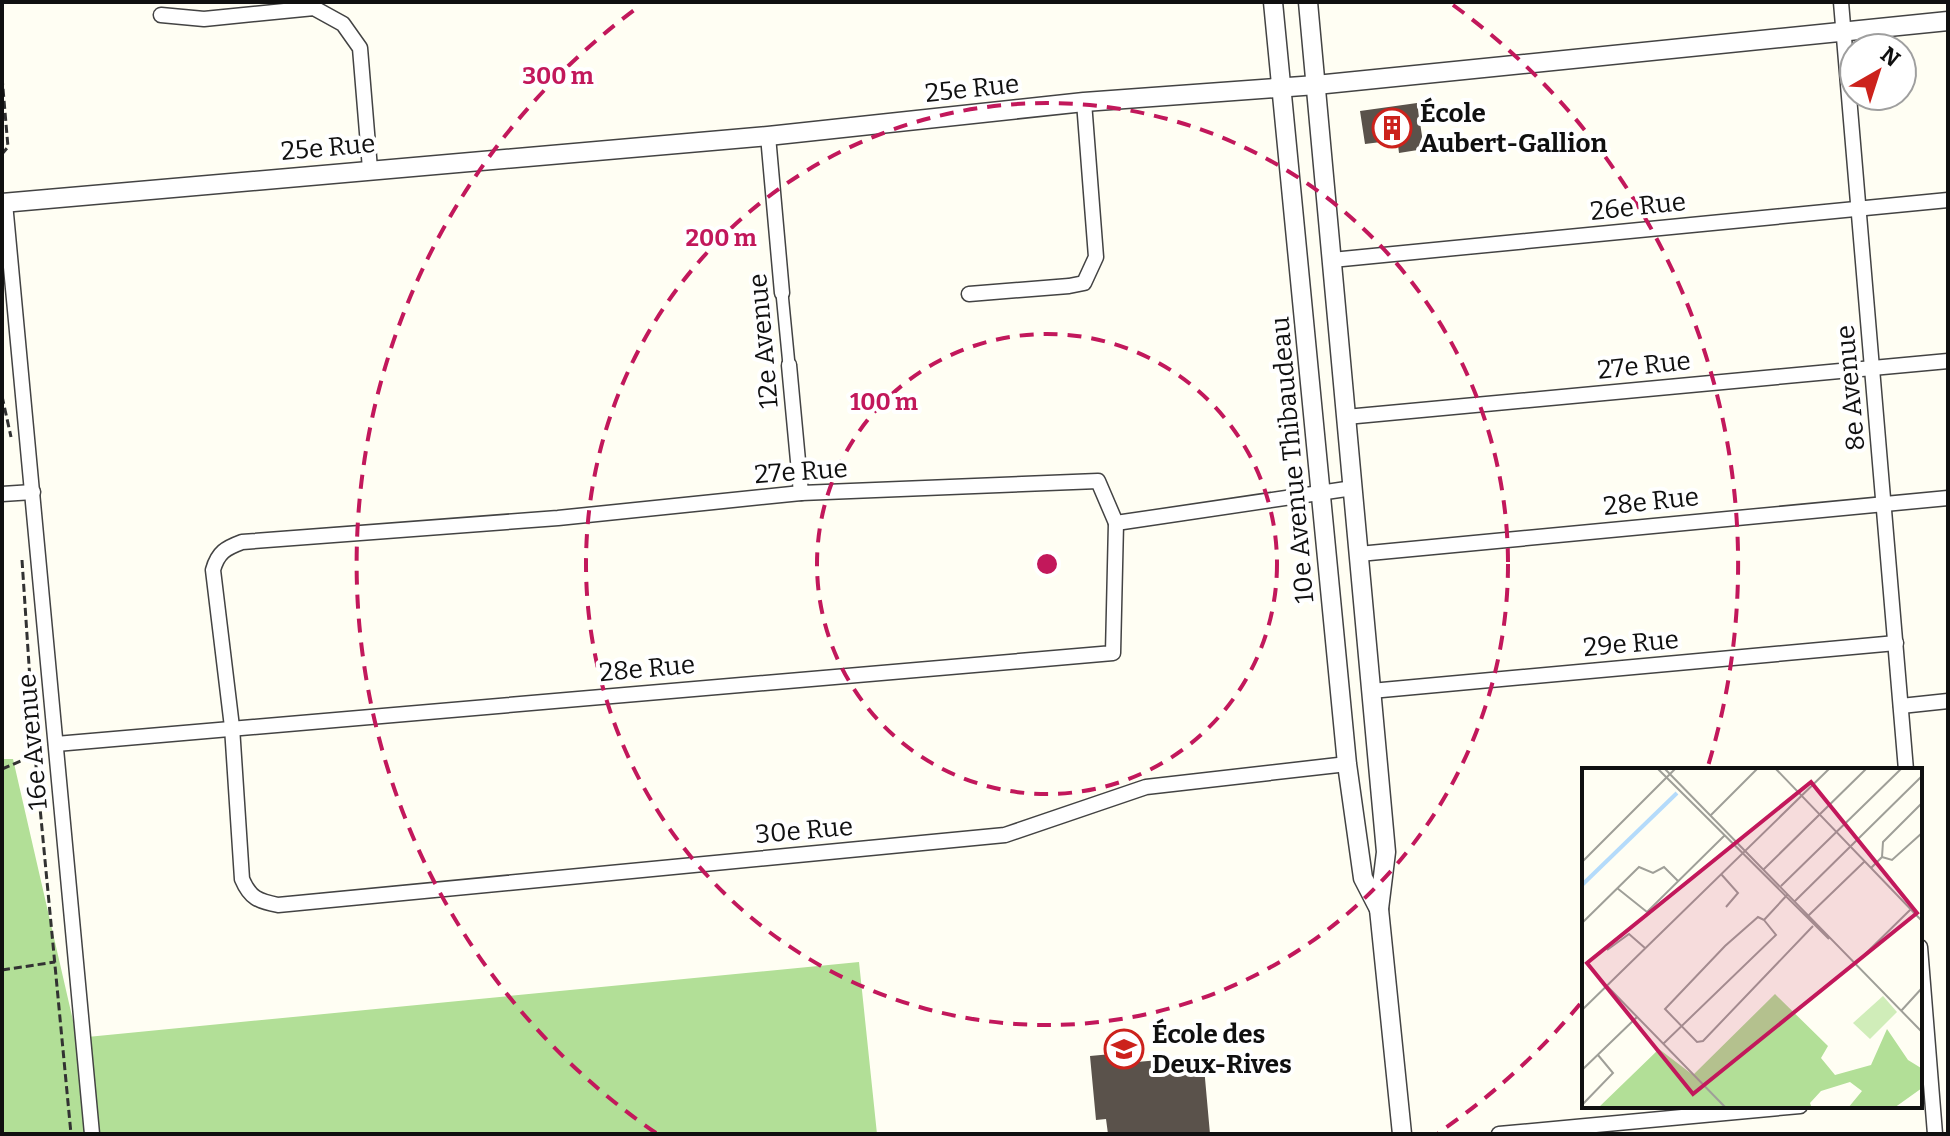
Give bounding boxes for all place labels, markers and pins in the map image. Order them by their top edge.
place label: École Aubert-Gallion [1420,97,1607,159]
building icon: École Aubert-Gallion [1371,107,1413,149]
centre of rings [1033,550,1061,578]
place label: École des Deux-Rives [1152,1018,1292,1080]
school or university icon: École des Deux-Rives [1103,1028,1145,1070]

